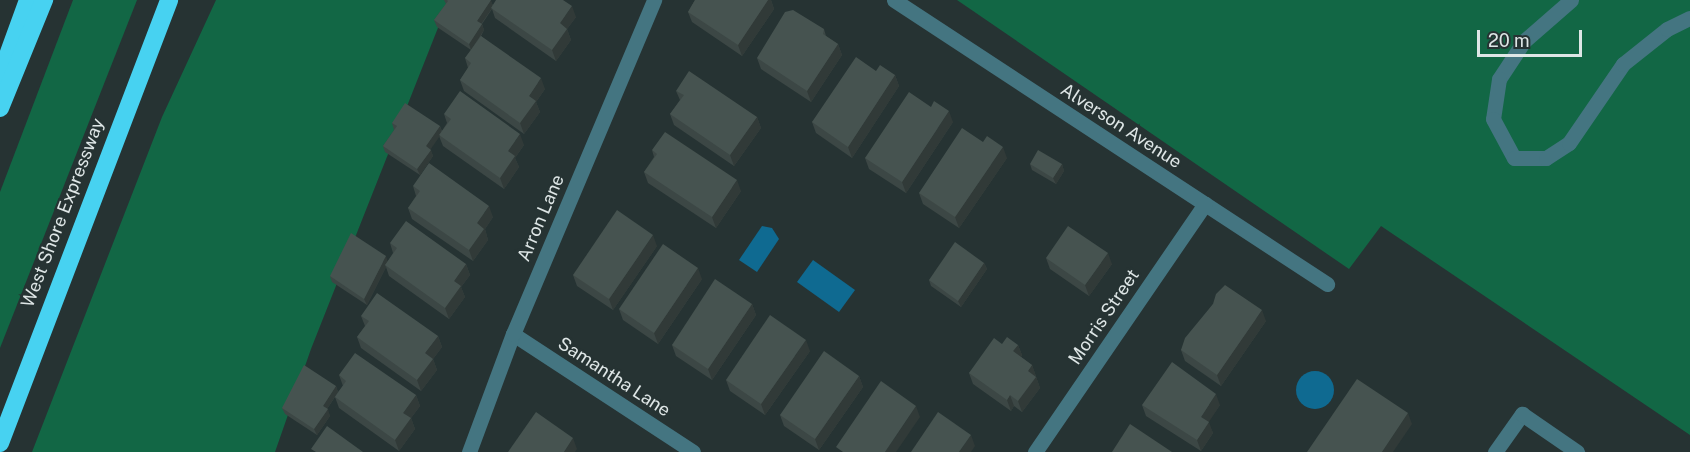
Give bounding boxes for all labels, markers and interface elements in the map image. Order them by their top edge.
scale bar [1480,18,1585,56]
text: 20 m [1488,30,1530,51]
street label: Alverson Avenue [1056,79,1186,173]
street label: West Shore Expressway [17,115,109,311]
street label: Arron Lane [513,171,569,265]
street label: Morris Street [1064,265,1144,369]
street label: Samantha Lane [554,333,674,421]

